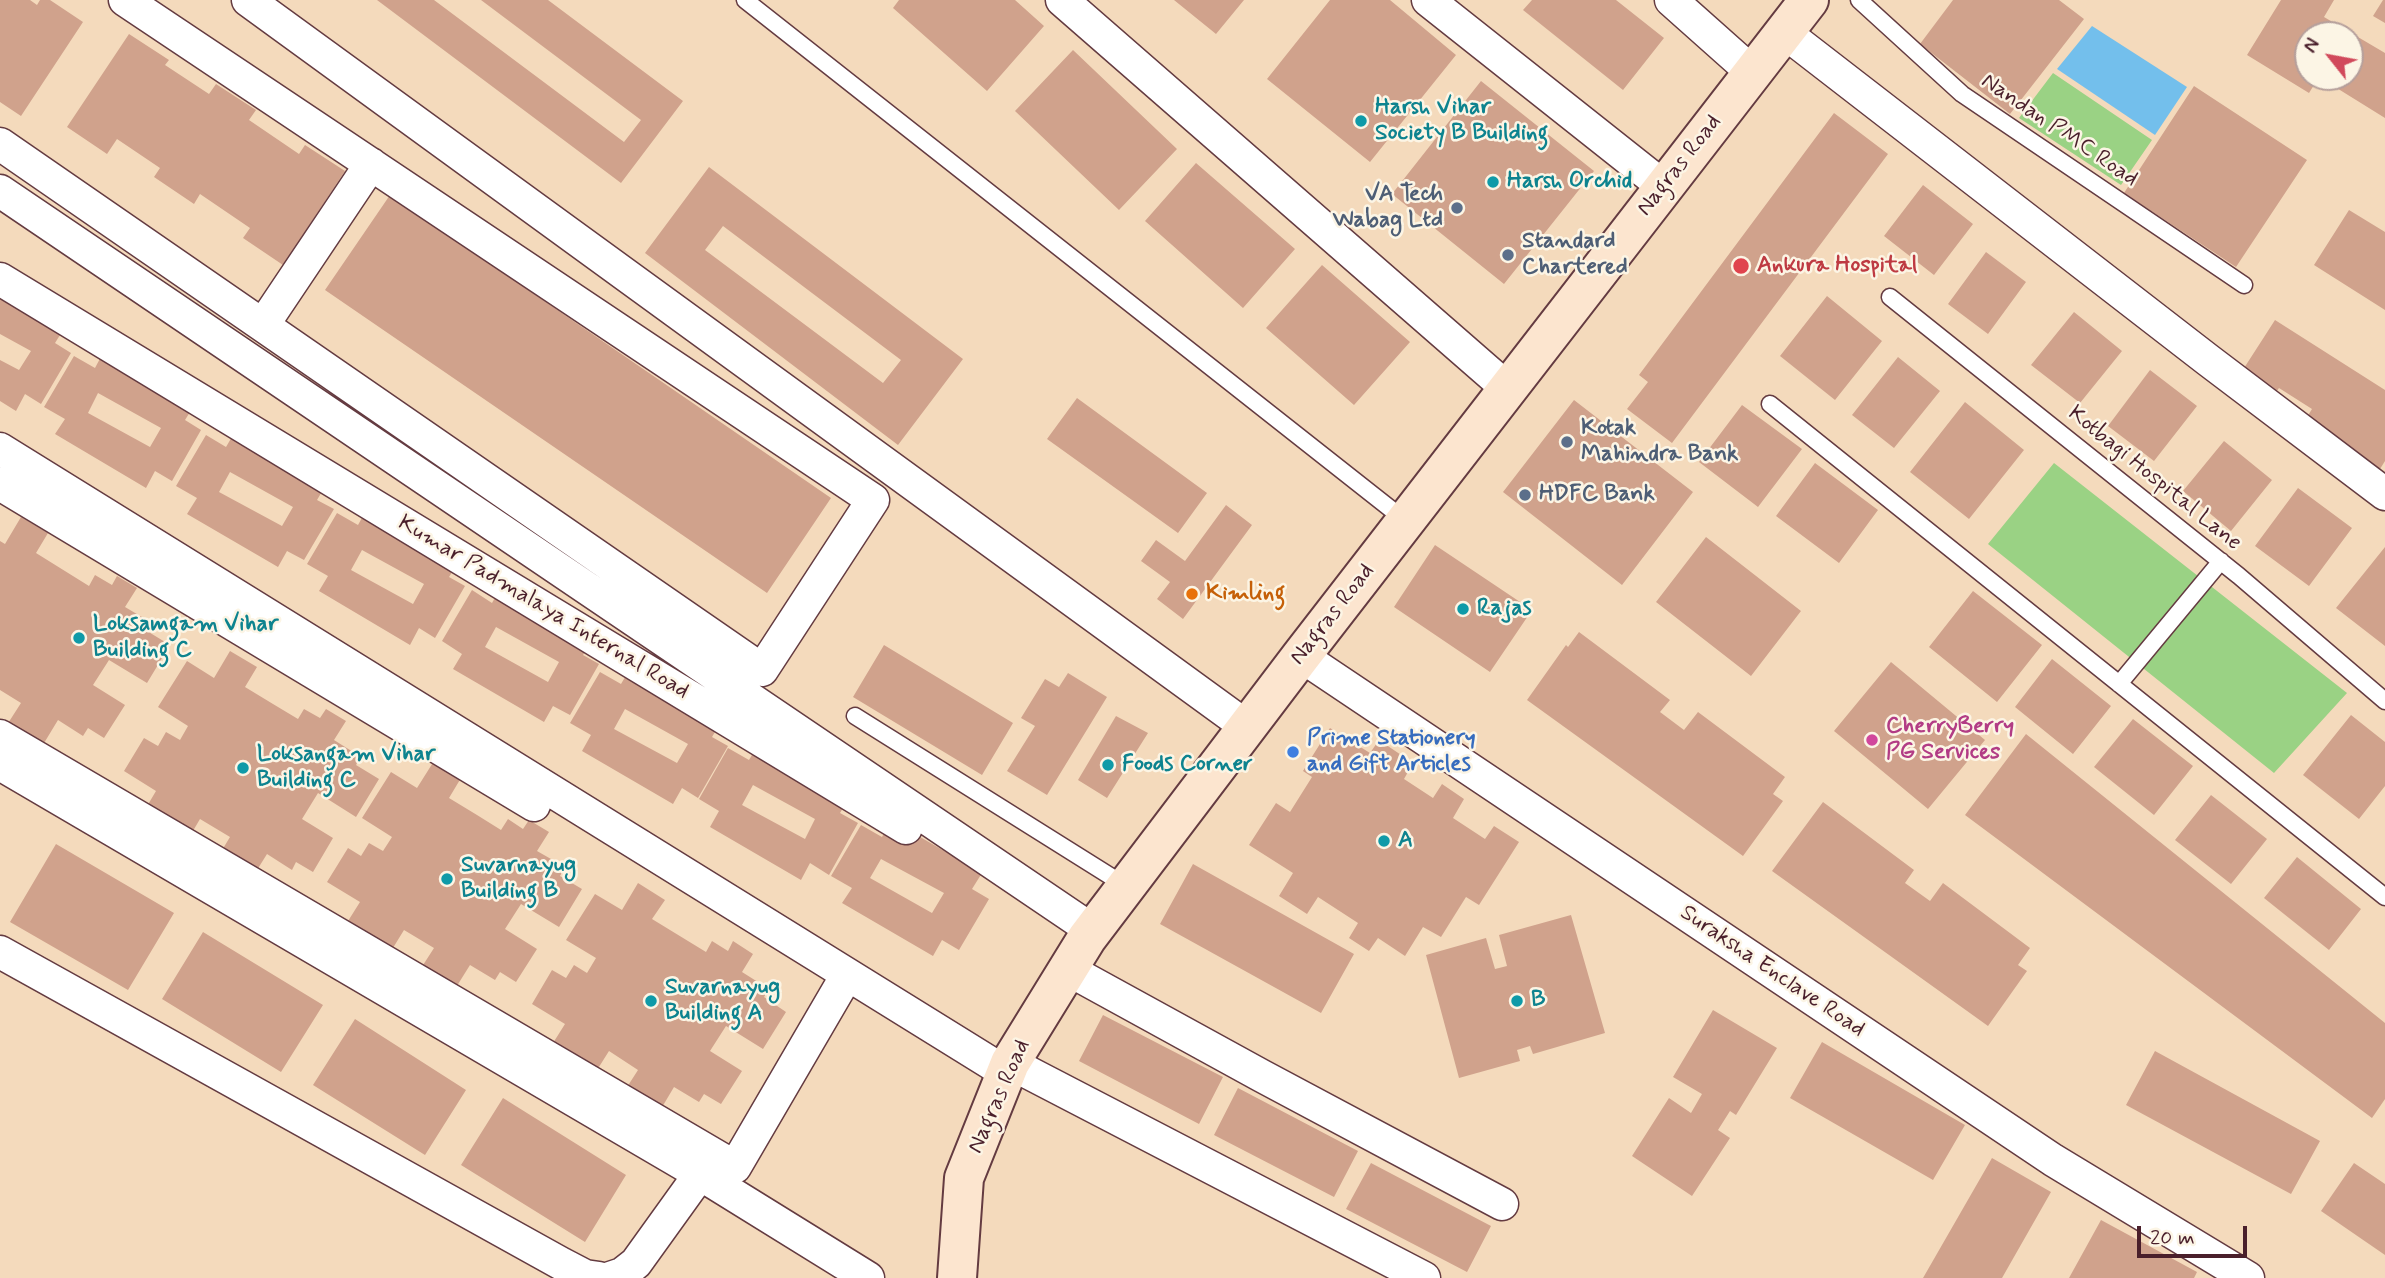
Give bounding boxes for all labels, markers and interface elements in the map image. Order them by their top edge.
north arrow [2294,21,2364,91]
text: N [2298,34,2326,58]
street label: Nandan PMC Road [1975,68,2143,194]
place label: Harsh Vihar Society B Building [1375,94,1548,148]
street label: Nagras Road [1632,110,1728,222]
marker: Harsh Vihar Society B Building [1353,113,1369,129]
place label: Harsh Orchid [1507,168,1632,196]
marker: Harsh Orchid [1485,174,1501,190]
place label: VA Tech Wabag Ltd [1333,181,1443,235]
marker: VA Tech Wabag Ltd [1449,200,1465,216]
place label: Standard Chartered [1522,228,1628,282]
marker: Standard Chartered [1500,247,1516,263]
place label: Ankura Hospital [1757,252,1917,280]
marker: Ankura Hospital [1731,256,1751,276]
street label: Kotbagi Hospital Lane [2062,400,2246,558]
place label: Kotak Mahindra Bank [1581,415,1739,469]
marker: Kotak Mahindra Bank [1559,434,1575,450]
place label: HDFC Bank [1539,481,1655,509]
marker: HDFC Bank [1517,487,1533,503]
street label: Kumar Padmalaya Internal Road [392,510,694,706]
street label: Nagras Road [1285,559,1381,671]
place label: Kimling [1206,580,1285,608]
marker: Kimling [1184,586,1200,602]
place label: Rajas [1477,595,1532,623]
marker: Rajas [1455,601,1471,617]
place label: Loksamgam Vihar Building C [93,611,278,665]
marker: Loksamgam Vihar Building C [71,630,87,646]
place label: CherryBerry PG Services [1886,713,2014,767]
place label: Prime Stationery and Gift Articles [1307,725,1476,779]
marker: CherryBerry PG Services [1864,732,1880,748]
place label: Loksangam Vihar Building C [257,741,436,795]
marker: Prime Stationery and Gift Articles [1285,744,1301,760]
place label: Foods Corner [1122,751,1253,779]
marker: Foods Corner [1100,757,1116,773]
marker: Loksangam Vihar Building C [235,760,251,776]
place label: A [1398,827,1413,855]
marker: A [1376,833,1392,849]
place label: Suvarnayug Building B [461,852,576,906]
marker: Suvarnayug Building B [439,871,455,887]
street label: Suraksha Enclave Road [1674,900,1870,1044]
place label: Suvarnayug Building A [665,974,780,1028]
place label: B [1531,987,1546,1015]
marker: Suvarnayug Building A [643,993,659,1009]
marker: B [1509,993,1525,1009]
street label: Nagras Road [963,1036,1037,1158]
scale bar [2140,1212,2250,1256]
text: 20 m [2150,1224,2195,1252]

